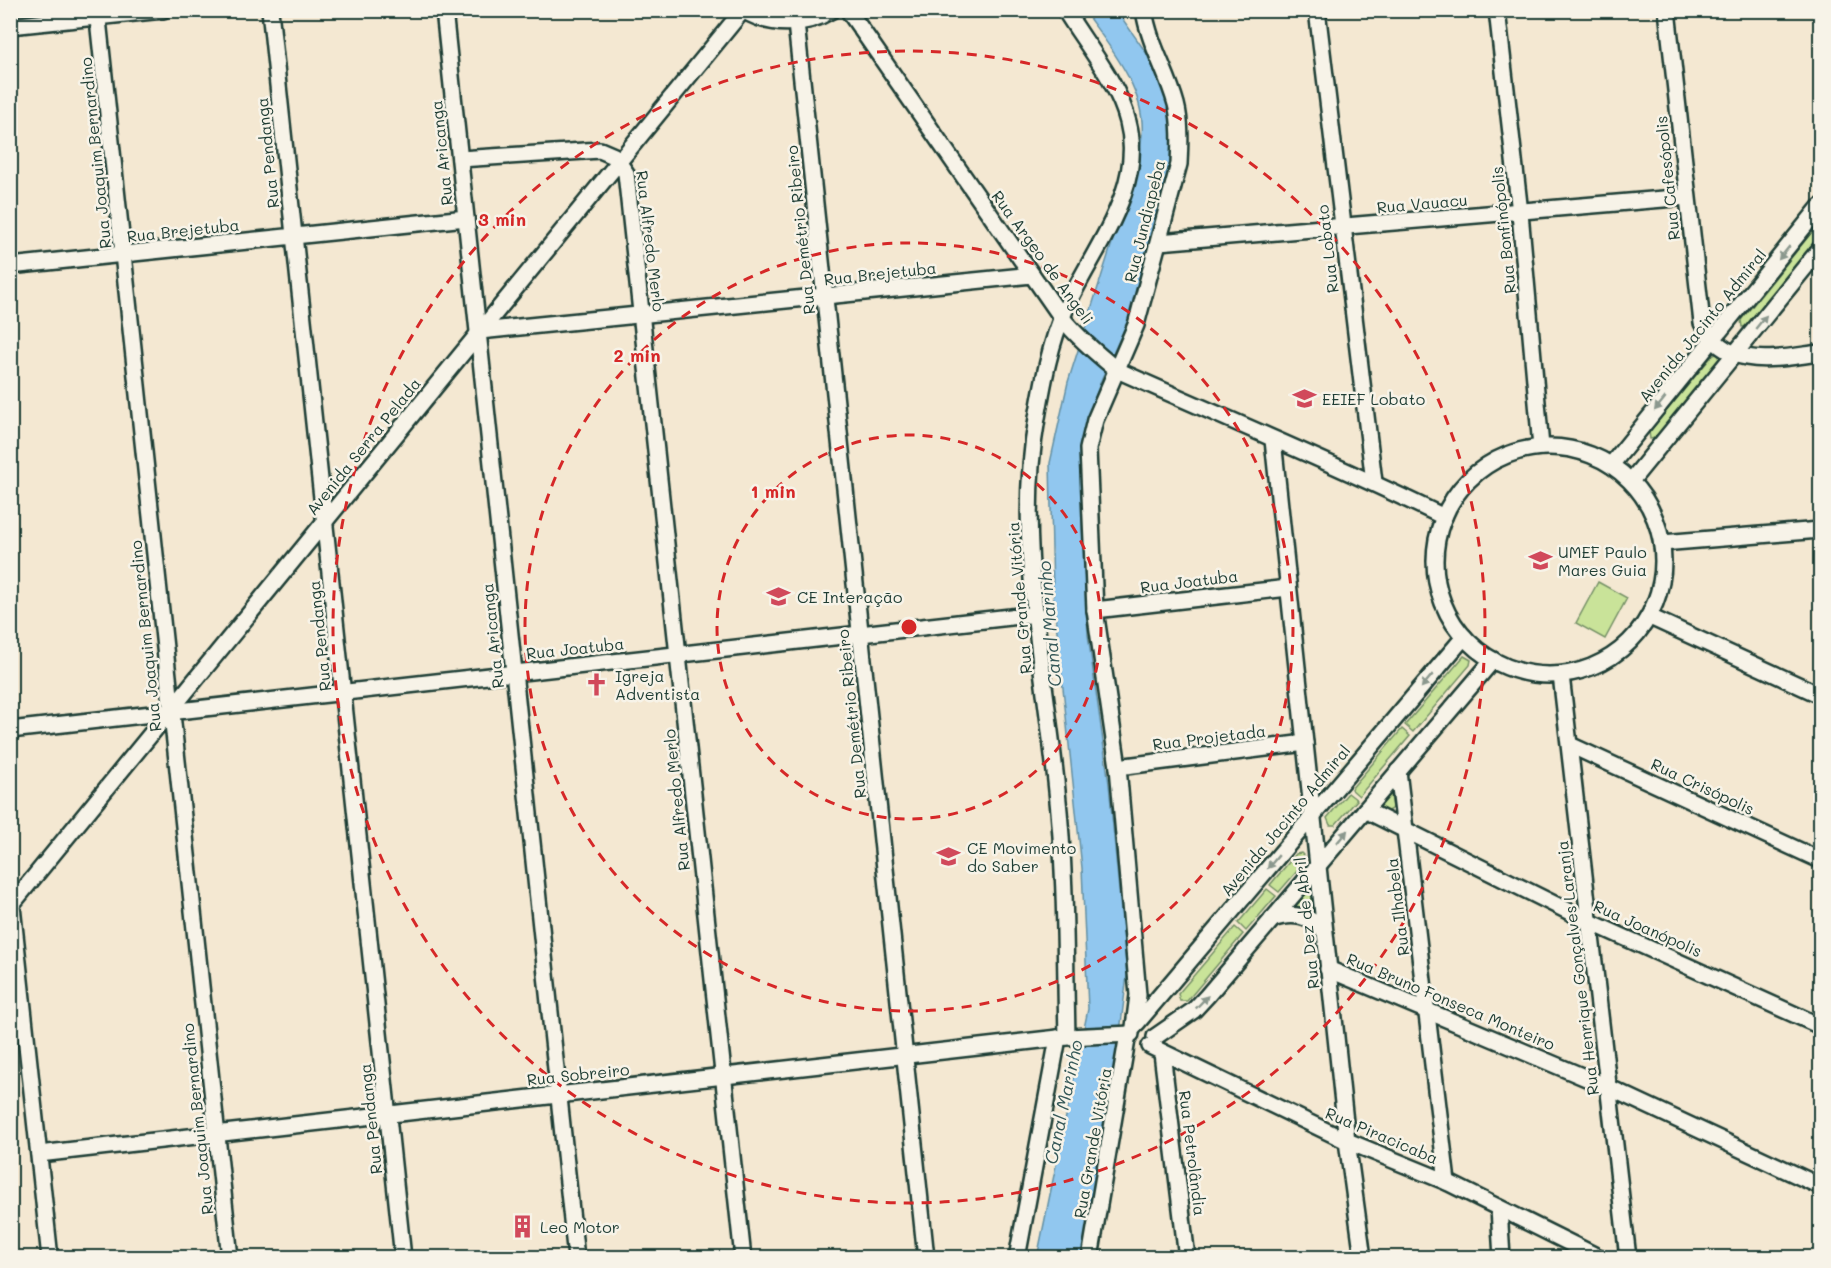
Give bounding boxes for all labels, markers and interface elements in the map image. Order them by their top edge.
street label: Rua Joaquim Bernardino [75,56,115,250]
street label: Rua Pendanga [251,97,283,209]
street label: Rua Aricanga [425,99,457,207]
street label: Rua Cafesópolis [1650,115,1684,241]
street label: Rua Demétrio Ribeiro [781,144,819,316]
street label: Rua Jundiapeba [1119,158,1169,284]
street label: Rua Bonfinópolis [1486,165,1520,295]
street label: Rua Alfredo Merlo [632,169,670,313]
street label: Rua Argeo de Angeli [987,186,1099,328]
street label: Rua Vauacu [1376,189,1468,217]
street label: Rua Lobato [1311,204,1343,294]
text: 3 min [478,207,526,231]
street label: Rua Brejetuba [126,214,240,246]
street label: Avenida Jacinto Admiral [1634,244,1770,406]
one-way arrow [1778,245,1790,260]
street label: Rua Brejetuba [823,257,937,289]
one-way arrow [1754,315,1767,330]
text: 2 min [613,343,661,367]
street label: Avenida Serra Pelada [301,373,425,519]
school or university icon: EEIEF Lobato [1291,385,1317,411]
place label: EEIEF Lobato [1322,388,1425,409]
one-way arrow [1654,396,1667,412]
text: 1 min [750,479,796,503]
street label: Rua Grande Vitória [1002,521,1036,675]
street label: Rua Joaquim Bernardino [125,539,165,733]
place label: UMEF Paulo Mares Guia [1558,541,1647,580]
school or university icon: UMEF Paulo Mares Guia [1527,547,1553,573]
water label: Canal Marinho [1032,560,1066,688]
street label: Rua Joatuba [1139,565,1239,597]
street label: Rua Pendanga [303,580,335,692]
street label: Rua Aricanga [476,582,508,690]
school or university icon: CE Interação [766,583,792,609]
place label: CE Interação [797,586,902,607]
centre of rings [899,617,919,637]
street label: Rua Demétrio Ribeiro [832,628,870,800]
street label: Rua Joatuba [525,632,625,664]
place label: Igreja Adventista [615,665,700,704]
church icon: Igreja Adventista [584,671,610,697]
one-way arrow [1420,673,1433,689]
street label: Rua Projetada [1151,720,1267,754]
street label: Rua Alfredo Merlo [658,728,694,872]
street label: Avenida Jacinto Admiral [1215,740,1355,900]
street label: Rua Crisópolis [1648,753,1758,819]
one-way arrow [1335,830,1348,845]
place label: CE Movimento do Saber [967,837,1076,876]
street label: Rua Henrique Gonçalves Laranja [1551,839,1603,1097]
school or university icon: CE Movimento do Saber [936,843,962,869]
one-way arrow [1267,854,1280,869]
street label: Rua Dez de Abril [1289,856,1323,990]
street label: Rua Ilhabela [1381,857,1413,957]
street label: Rua Joanópolis [1590,895,1706,961]
street label: Rua Bruno Fonseca Monteiro [1344,948,1558,1054]
one-way arrow [1194,995,1208,1009]
street label: Rua Joaquim Bernardino [177,1022,217,1216]
water label: Canal Marinho [1038,1037,1088,1166]
street label: Rua Sobreiro [526,1058,630,1090]
street label: Rua Pendanga [354,1063,386,1175]
street label: Rua Grande Vitória [1068,1066,1116,1220]
street label: Rua Petrolândia [1175,1089,1211,1217]
street label: Rua Piracicaba [1322,1102,1442,1168]
building icon: Leo Motor [509,1213,535,1239]
place label: Leo Motor [540,1216,620,1237]

